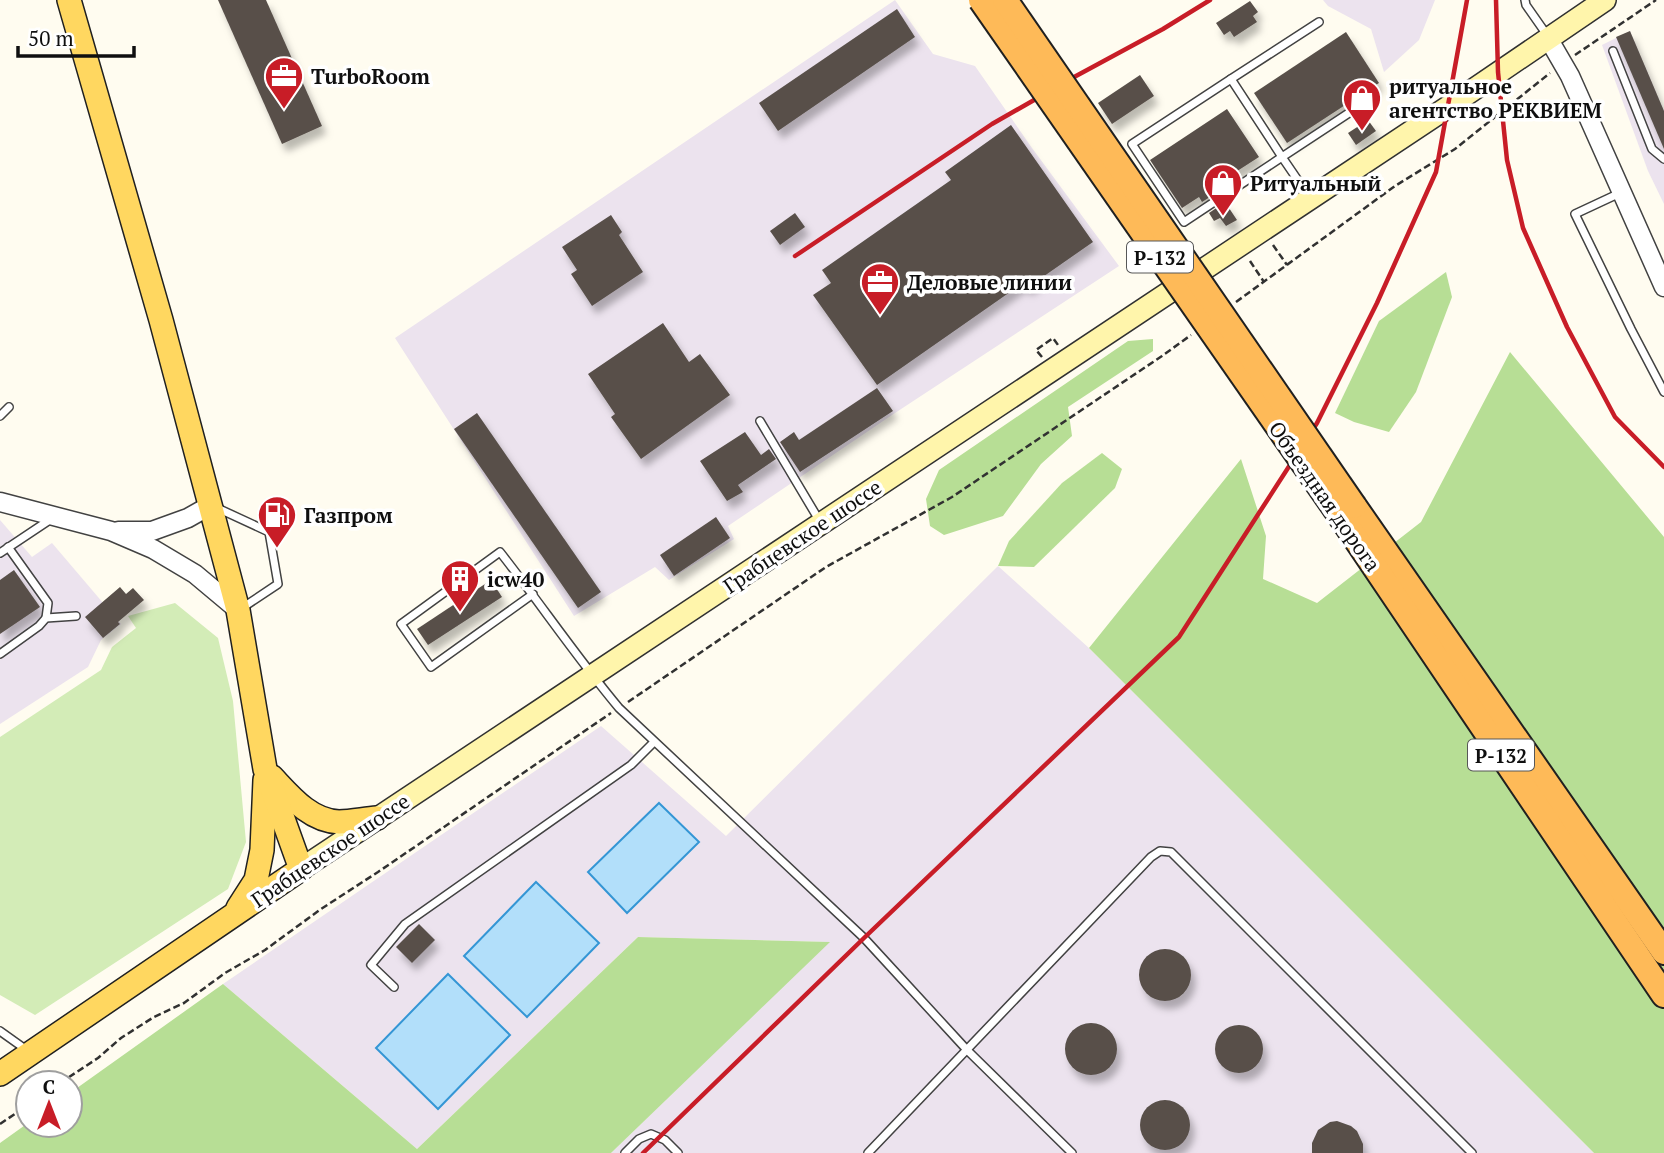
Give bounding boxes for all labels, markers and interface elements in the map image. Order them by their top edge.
scale bar [18,14,133,58]
text: 50 m [28,24,74,52]
office icon: TurboRoom [263,55,305,110]
place label: TurboRoom [311,62,430,90]
place label: ритуальное агентство РЕКВИЕМ [1389,72,1602,124]
shop icon: ритуальное агентство РЕКВИЕМ [1341,77,1383,132]
shop icon: Ритуальный [1202,162,1244,217]
place label: Ритуальный [1250,169,1381,197]
road number: Р-132 [1127,242,1193,272]
office icon: Деловые линии [859,261,901,316]
place label: Деловые линии [907,268,1072,296]
street label: Объездная дорога [1263,415,1387,577]
street label: Грабцевское шоссе [717,473,887,599]
fuel station icon: Газпром [256,494,298,549]
place label: Газпром [304,501,393,529]
building icon: icw40 [439,558,481,613]
place label: icw40 [487,565,544,593]
road number: Р-132 [1468,740,1534,770]
street label: Грабцевское шоссе [245,787,415,913]
north arrow [14,1069,84,1139]
text: С [43,1074,55,1099]

